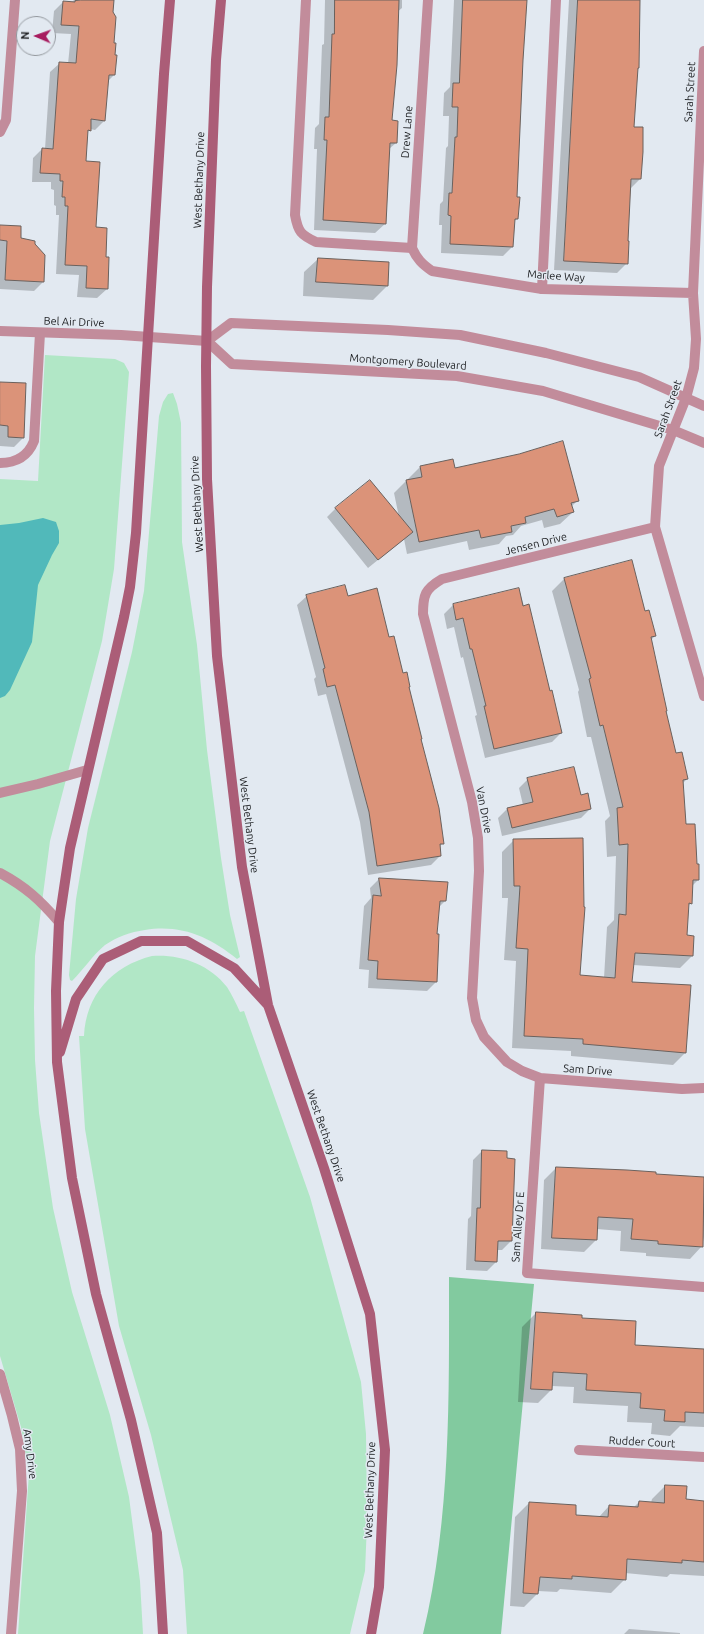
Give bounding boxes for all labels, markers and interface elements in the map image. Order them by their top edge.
north arrow [16,16,56,56]
text: N [19,31,31,40]
street label: Sarah Street [682,61,698,123]
street label: Drew Lane [399,105,415,159]
street label: West Bethany Drive [191,131,207,229]
street label: Marlee Way [527,267,585,285]
street label: Bel Air Drive [43,314,105,330]
street label: Montgomery Boulevard [349,351,467,373]
street label: Sarah Street [651,378,685,440]
street label: West Bethany Drive [188,455,206,553]
street label: Jensen Drive [504,530,568,558]
street label: West Bethany Drive [237,776,261,874]
street label: Van Drive [473,786,495,834]
street label: Sam Drive [563,1062,613,1078]
street label: West Bethany Drive [304,1088,348,1184]
street label: Sam Alley Dr E [509,1191,527,1263]
street label: Amy Drive [20,1428,40,1480]
street label: Rudder Court [608,1434,676,1450]
street label: West Bethany Drive [362,1441,378,1539]

